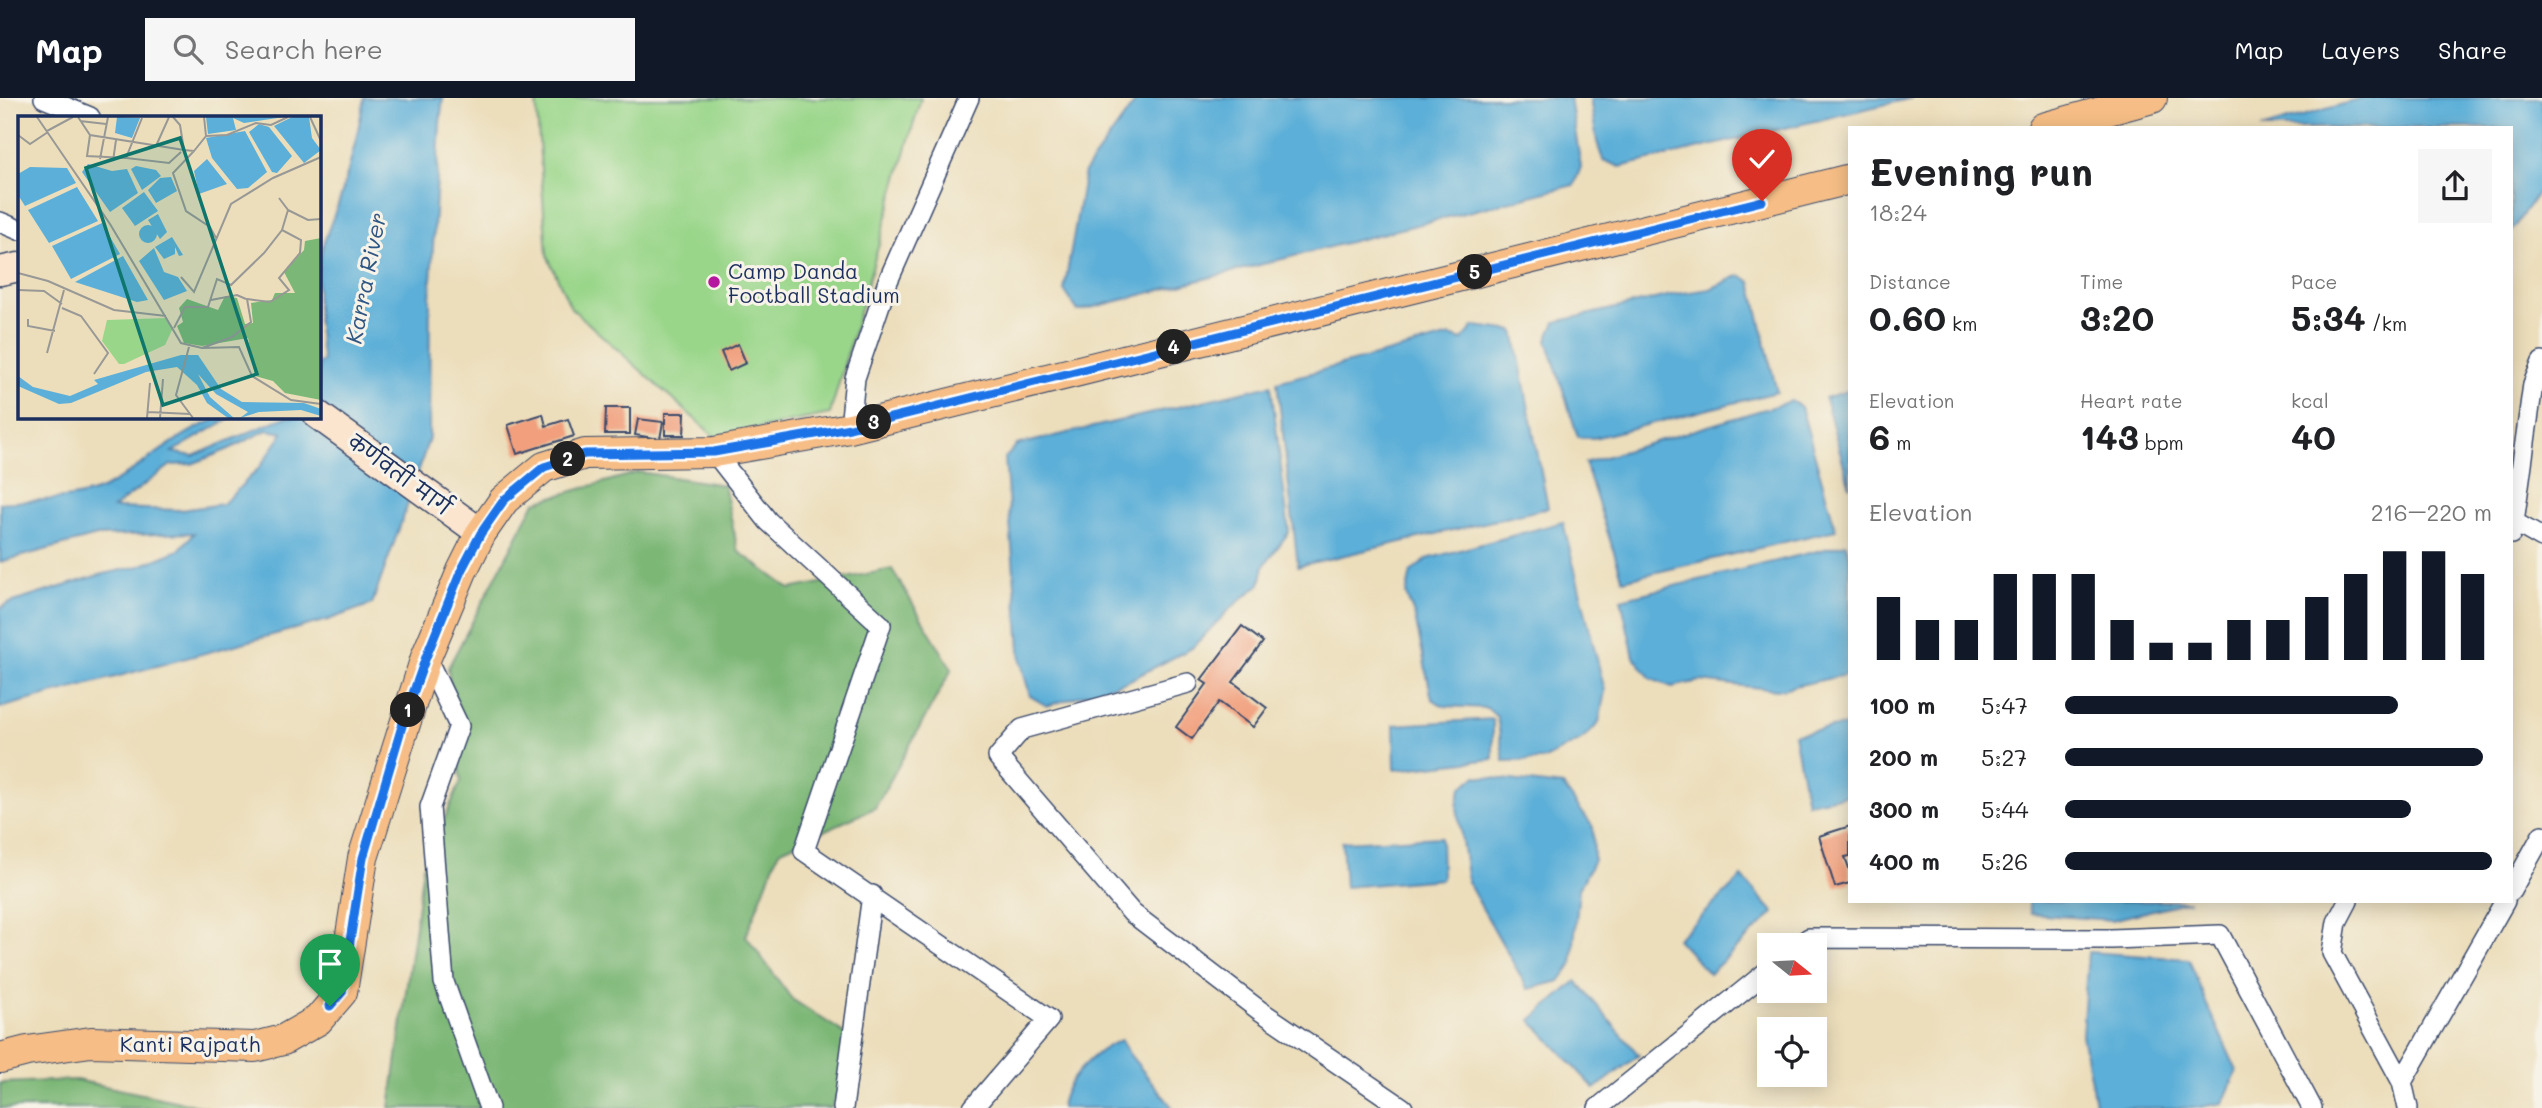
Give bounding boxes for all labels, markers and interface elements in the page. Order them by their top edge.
search box [145,18,635,81]
text: Map [35,28,103,71]
icon: search [169,30,207,68]
text: Search here [225,32,383,66]
text: Map [2235,34,2283,65]
text: Layers [2321,34,2400,65]
text: Share [2438,34,2507,65]
inset map [18,116,320,418]
pin [1732,129,1792,201]
icon: check [1743,140,1781,178]
text: Evening run [1869,146,2093,196]
button: share [2418,149,2492,223]
text: 18:24 [1869,197,1927,227]
water label: Karra River [338,210,392,346]
pin: 5 [1458,254,1492,290]
place label: Camp Danda Football Stadium [728,257,900,308]
text: 5 [1469,259,1480,284]
text: Distance [1869,269,1951,294]
text: Time [2080,269,2123,294]
text: Pace [2291,269,2337,294]
marker: Camp Danda Football Stadium [706,274,722,290]
text: 0.60 [1869,294,1946,340]
text: 3:20 [2080,294,2154,340]
text: 5:34 [2291,294,2366,340]
text: km [1946,311,1977,336]
text: /km [2366,311,2407,336]
pin: 4 [1156,330,1192,364]
text: 4 [1167,334,1180,359]
text: Elevation [1869,388,1954,413]
text: Heart rate [2080,388,2183,413]
text: kcal [2291,388,2329,413]
pin: 3 [856,404,892,440]
text: 3 [868,409,879,434]
text: 6 [1869,413,1890,459]
text: 143 [2080,413,2139,459]
text: 40 [2291,413,2336,459]
street label: कर्णवती मार्ग [343,427,459,521]
text: m [1890,430,1911,455]
text: bpm [2139,430,2184,455]
pin: 2 [550,442,586,476]
text: 2 [562,446,573,471]
text: Elevation [1869,497,1972,527]
text: 216–220 m [2371,497,2492,527]
text: 100 m [1869,690,1935,720]
text: 5:47 [1981,690,2028,720]
pin: 1 [390,692,426,728]
text: 1 [403,697,412,722]
text: 200 m [1869,742,1938,772]
text: 5:27 [1981,742,2027,772]
text: 300 m [1869,794,1939,824]
text: 5:44 [1981,794,2029,824]
text: 400 m [1869,846,1940,876]
text: 5:26 [1981,846,2028,876]
north arrow [1757,933,1827,1003]
map controls [1757,933,1827,1087]
pin [300,934,360,1006]
icon: arrive [311,945,349,983]
button: locate [1757,1017,1827,1087]
street label: Kanti Rajpath [120,1030,260,1057]

